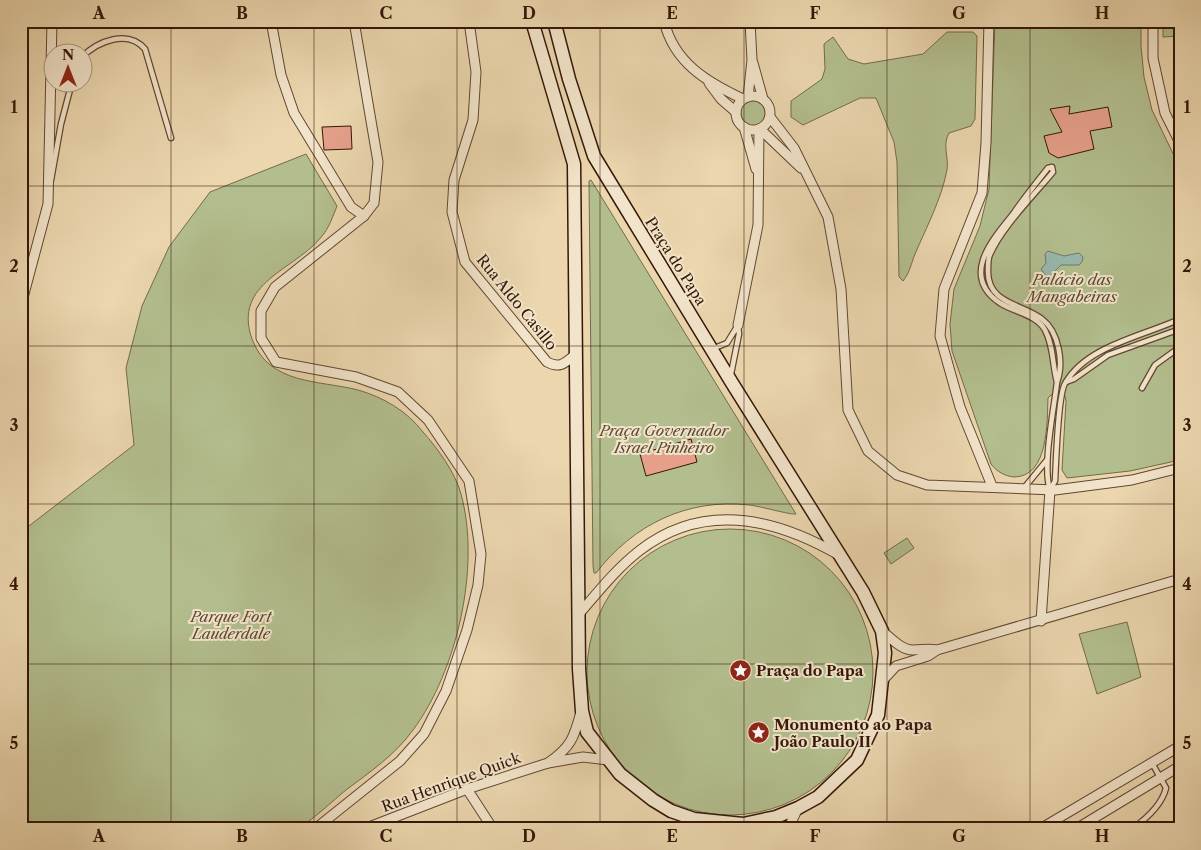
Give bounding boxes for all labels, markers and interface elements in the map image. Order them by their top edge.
text: A [92,3,106,23]
text: B [236,3,248,23]
text: C [380,3,392,23]
text: D [522,3,536,23]
text: E [666,3,678,23]
text: F [810,3,821,23]
text: G [952,3,966,23]
text: H [1095,3,1109,23]
north arrow [42,42,92,92]
text: N [62,46,74,64]
text: 1 [10,97,18,117]
text: 1 [1183,97,1191,117]
street label: Praça do Papa [641,213,711,309]
street label: Rua Aldo Casillo [473,250,561,354]
text: 2 [9,256,19,276]
text: 2 [1182,256,1192,276]
park label: Palácio das Mangabeiras [1025,270,1117,306]
text: 3 [9,415,19,435]
text: 3 [1182,415,1192,435]
park label: Praça Governador Israel Pinheiro [599,421,729,457]
text: 4 [9,574,19,594]
text: 4 [1182,574,1192,594]
park label: Parque Fort Lauderdale [189,607,272,643]
place icon: Praça do Papa [728,658,752,682]
place label: Praça do Papa [756,661,864,680]
place label: Monumento ao Papa João Paulo II [771,715,932,751]
place icon: Monumento ao Papa João Paulo II [746,721,770,745]
text: 5 [10,733,19,753]
text: 5 [1183,733,1192,753]
street label: Rua Henrique Quick [379,748,524,816]
text: A [92,826,106,846]
text: B [236,826,248,846]
text: C [380,826,392,846]
text: D [522,826,536,846]
text: E [666,826,678,846]
text: F [810,826,821,846]
text: G [952,826,966,846]
text: H [1095,826,1109,846]

